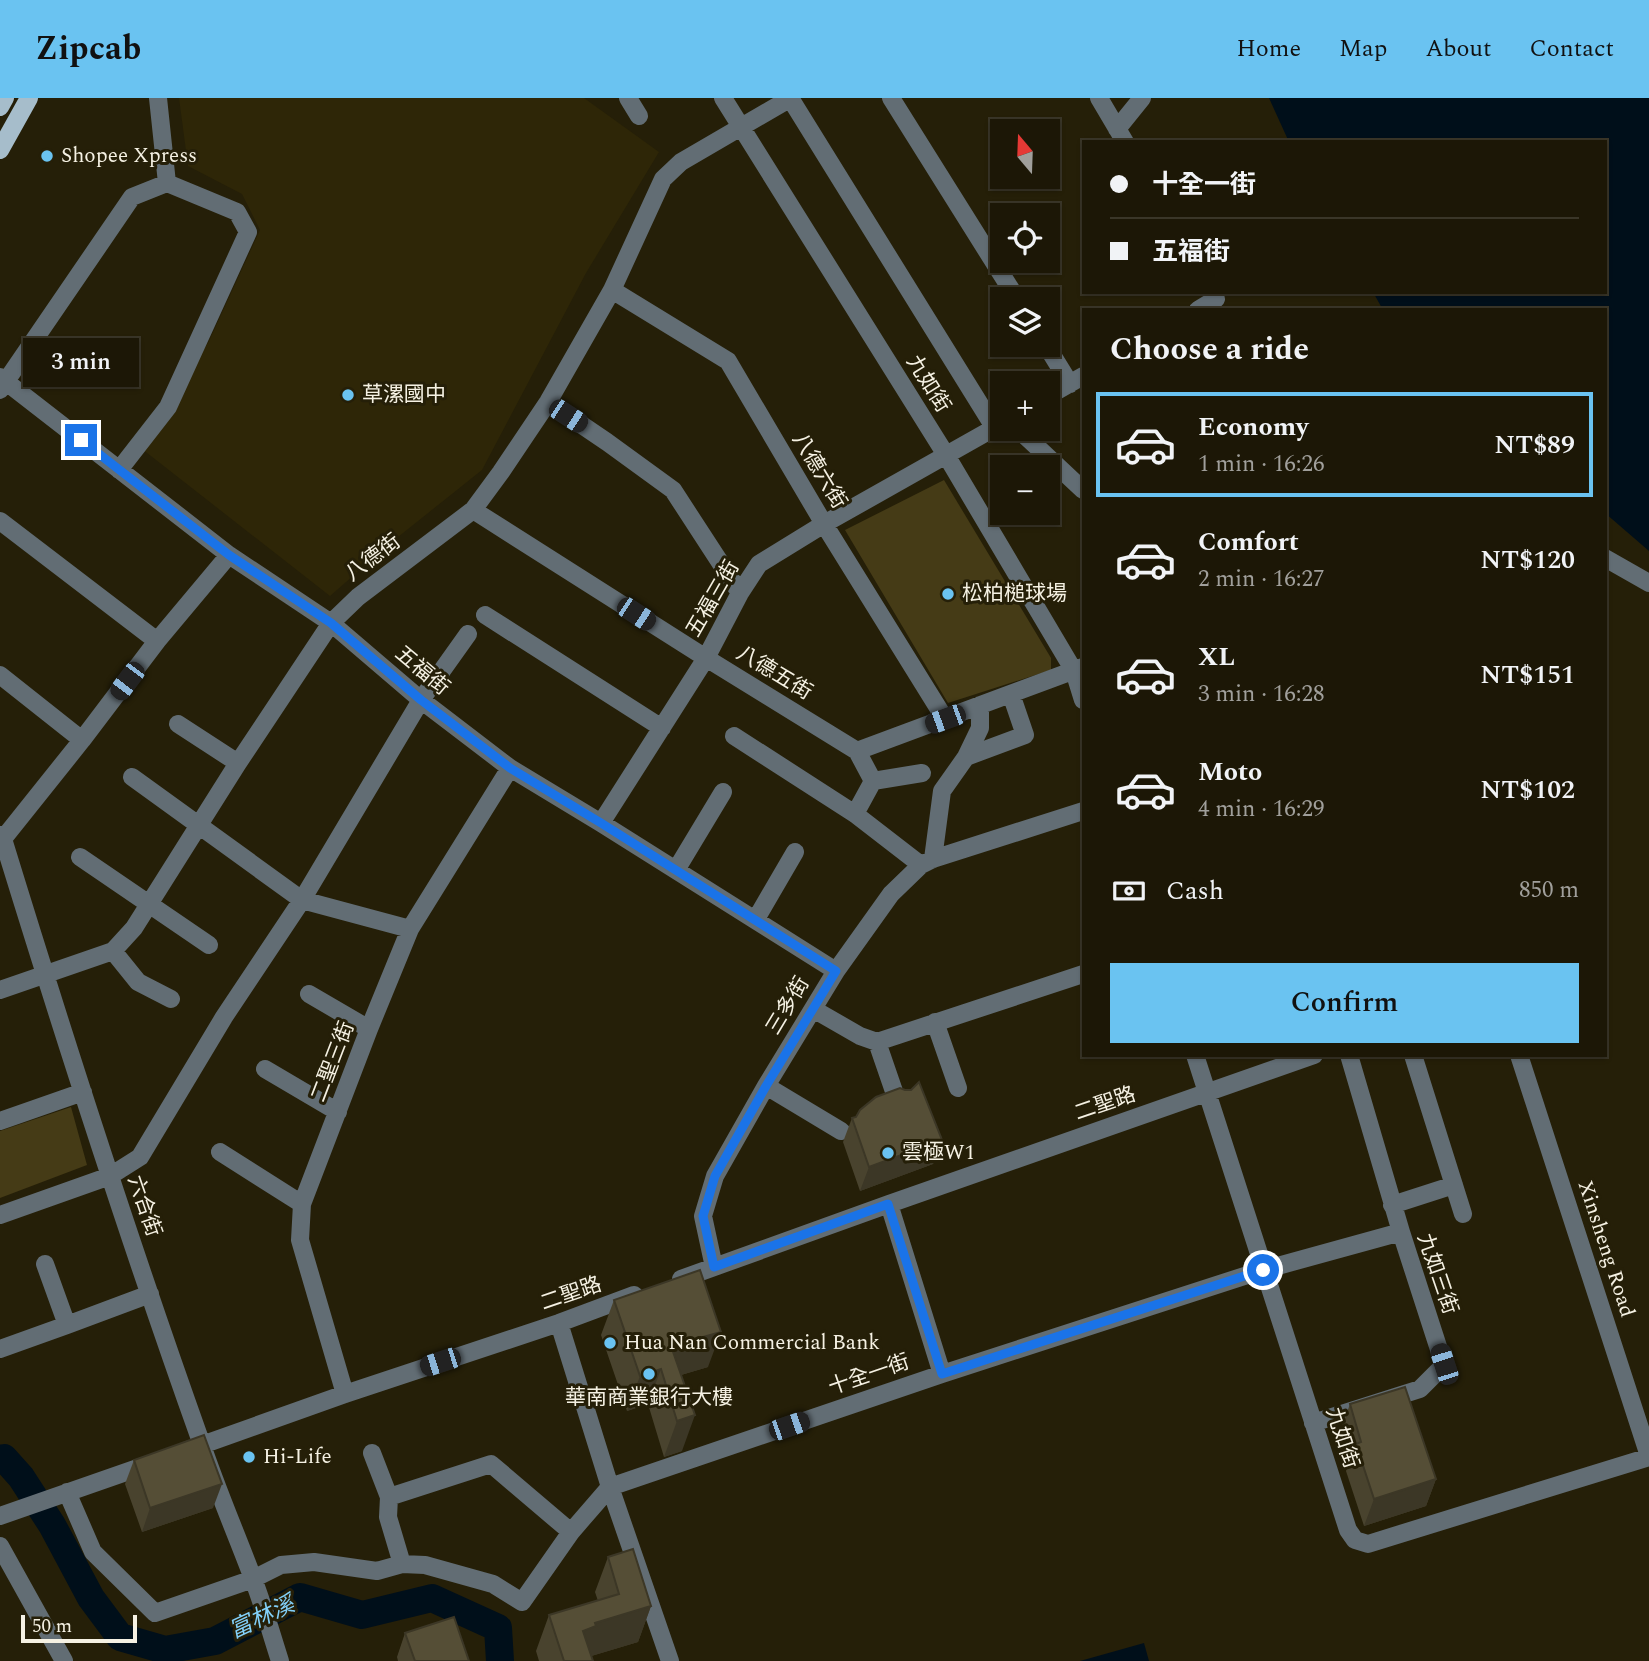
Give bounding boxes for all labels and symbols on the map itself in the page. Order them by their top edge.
north arrow [990,119,1060,189]
place label: Shopee Xpress [61,140,197,172]
marker: Shopee Xpress [39,148,55,164]
callout: 3 min [23,338,139,388]
street label: 九如街 [898,349,958,419]
place label: 草漯國中 [362,379,446,411]
marker: 草漯國中 [340,387,356,403]
car [545,396,592,436]
route end [65,424,97,456]
street label: 八德六街 [784,427,854,515]
street label: 八德街 [338,526,408,590]
street label: 五福三街 [678,555,748,643]
place label: 松柏槌球場 [962,578,1067,610]
marker: 松柏槌球場 [940,586,956,602]
car [613,594,660,634]
street label: 五福街 [388,638,456,704]
street label: 八德五街 [730,638,818,708]
car [106,658,149,704]
car [922,702,969,736]
street label: 三多街 [758,971,818,1041]
street label: 二聖三街 [303,1017,363,1107]
street label: 二聖路 [1070,1079,1140,1129]
place label: 雲極W1 [902,1137,975,1169]
marker: 雲極W1 [880,1145,896,1161]
street label: 六合街 [119,1171,169,1241]
street label: Xinsheng Road [1569,1177,1643,1321]
street label: 九如三街 [1408,1229,1466,1319]
route start [1247,1254,1279,1286]
street label: 二聖路 [536,1269,606,1319]
place label: Hua Nan Commercial Bank [624,1327,880,1359]
marker: Hua Nan Commercial Bank [602,1335,618,1351]
car [1428,1341,1461,1387]
car [417,1346,464,1378]
street label: 十全一街 [824,1346,914,1404]
marker: 華南商業銀行大樓 [641,1366,657,1382]
place label: 華南商業銀行大樓 [565,1382,733,1414]
street label: 九如街 [1317,1403,1367,1473]
car [766,1409,813,1443]
place label: Hi-Life [263,1441,332,1473]
marker: Hi-Life [241,1449,257,1465]
water label: 富林溪 [223,1586,303,1648]
scale bar [21,1612,136,1644]

